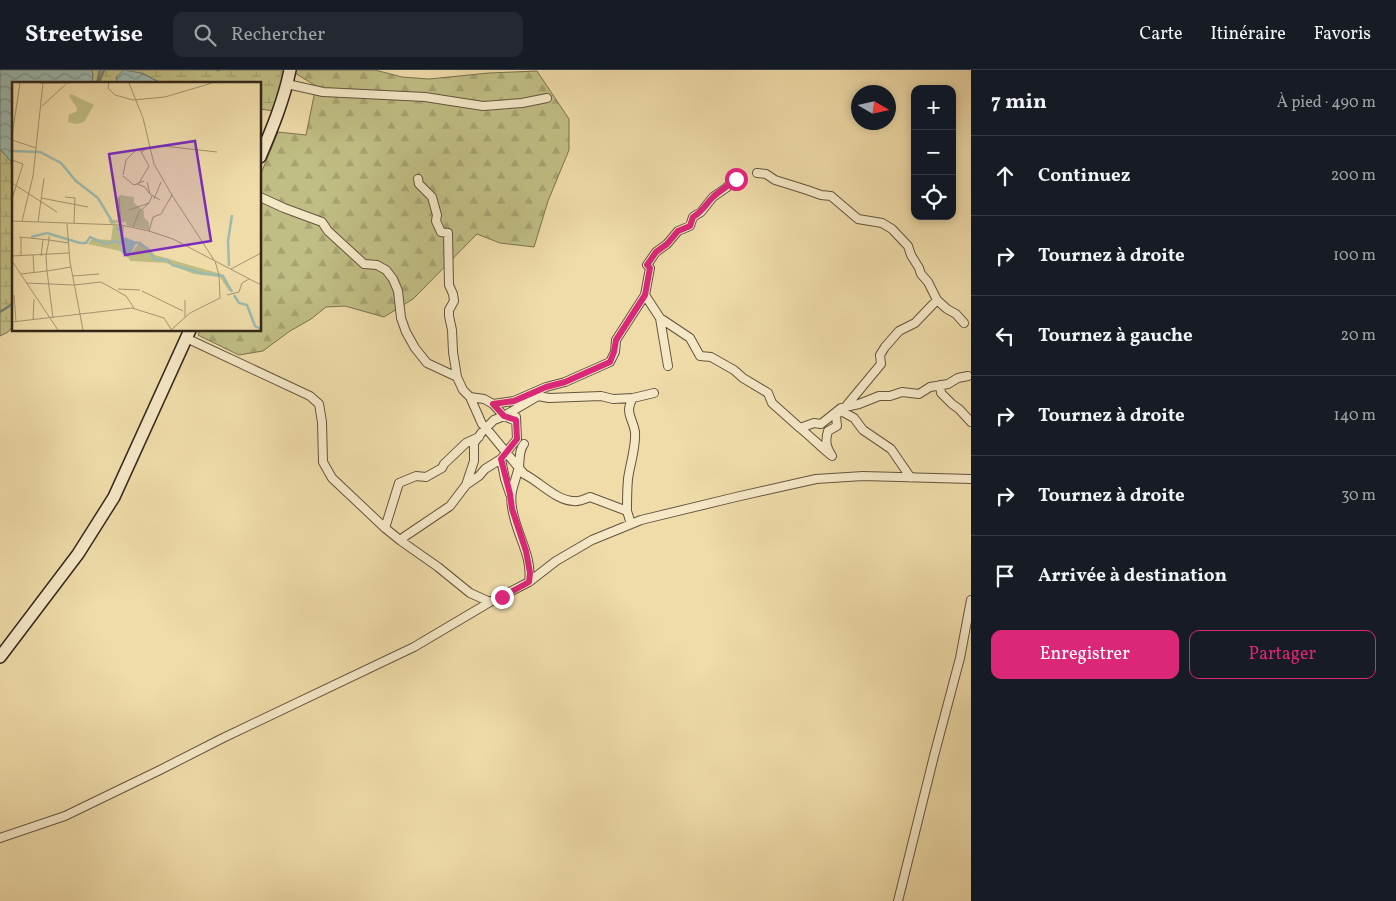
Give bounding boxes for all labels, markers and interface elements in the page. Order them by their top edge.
search box [173,12,523,57]
text: Streetwise [25,18,143,52]
icon: search [191,21,219,49]
text: Rechercher [231,22,325,48]
text: Carte [1139,22,1182,47]
text: Itinéraire [1210,22,1286,47]
text: Favoris [1314,22,1371,47]
inset map [12,82,261,331]
north arrow [851,85,896,130]
map controls [911,85,956,220]
button: + [911,85,956,130]
text: 7 min [991,88,1047,117]
text: À pied · 490 m [1277,92,1376,114]
button: − [911,130,956,175]
icon: ahead [991,162,1019,190]
text: Continuez [1038,163,1130,189]
text: 200 m [1331,165,1376,187]
route start [725,168,748,191]
button: locate [911,175,956,220]
icon: right [991,242,1019,270]
text: Tournez à droite [1038,243,1185,269]
text: 100 m [1333,245,1376,267]
icon: left [991,322,1019,350]
text: Tournez à gauche [1038,323,1193,349]
text: 20 m [1341,325,1376,347]
icon: right [991,402,1019,430]
text: Tournez à droite [1038,403,1185,429]
text: 140 m [1334,405,1376,427]
icon: right [991,482,1019,510]
text: Tournez à droite [1038,483,1185,509]
text: 30 m [1341,485,1376,507]
icon: arrive [991,562,1019,590]
text: Arrivée à destination [1038,563,1227,589]
route end [491,586,514,609]
button: Enregistrer [991,630,1179,679]
button: Partager [1189,630,1376,679]

